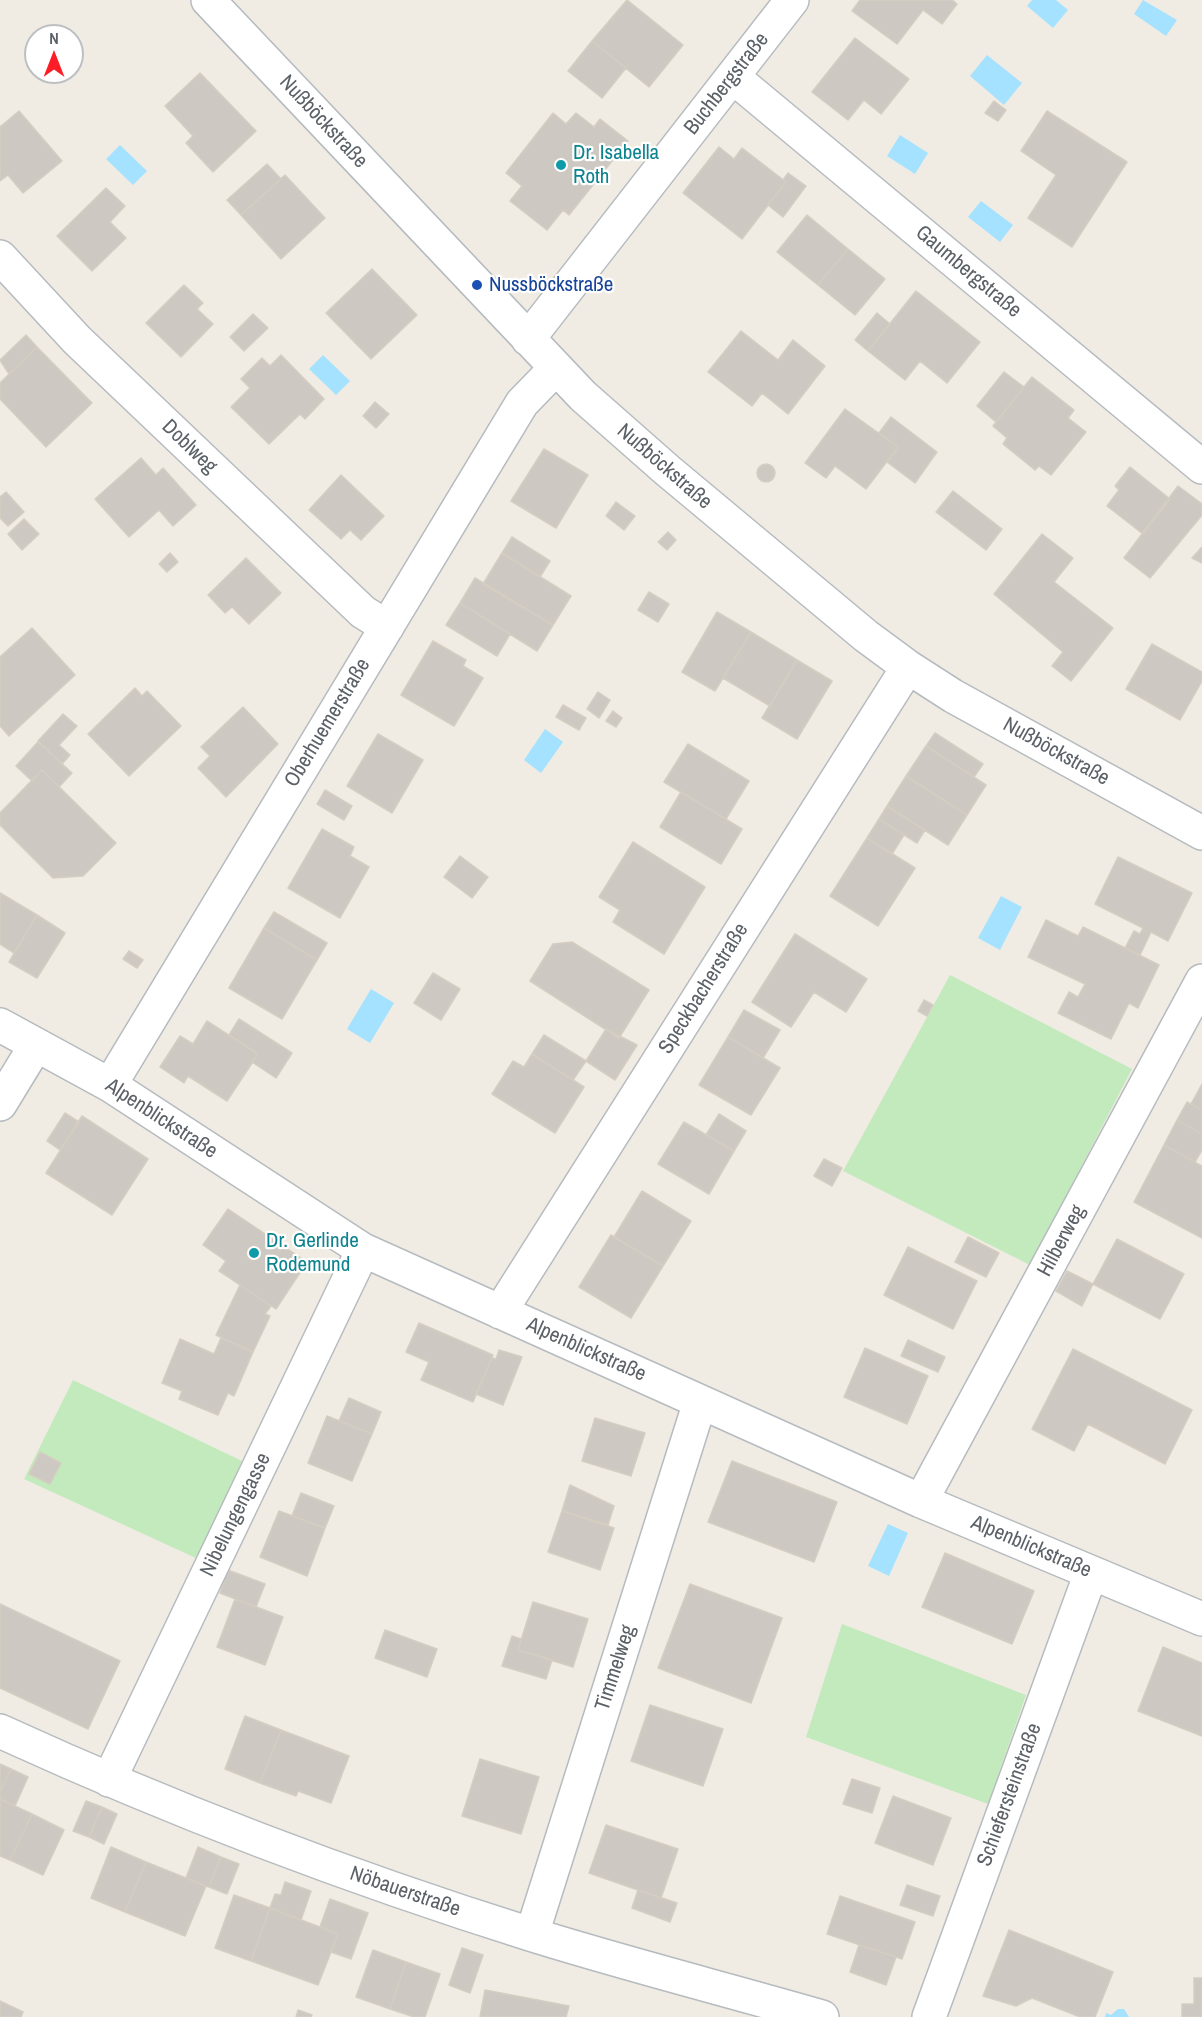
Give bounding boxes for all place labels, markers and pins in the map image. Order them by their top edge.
place label: Dr. Isabella Roth [573,140,659,190]
marker: Dr. Isabella Roth [554,158,568,172]
place label: Nussböckstraße [489,272,613,298]
marker: Nussböckstraße [470,278,484,292]
place label: Dr. Gerlinde Rodemund [266,1228,359,1278]
marker: Dr. Gerlinde Rodemund [247,1246,261,1260]

